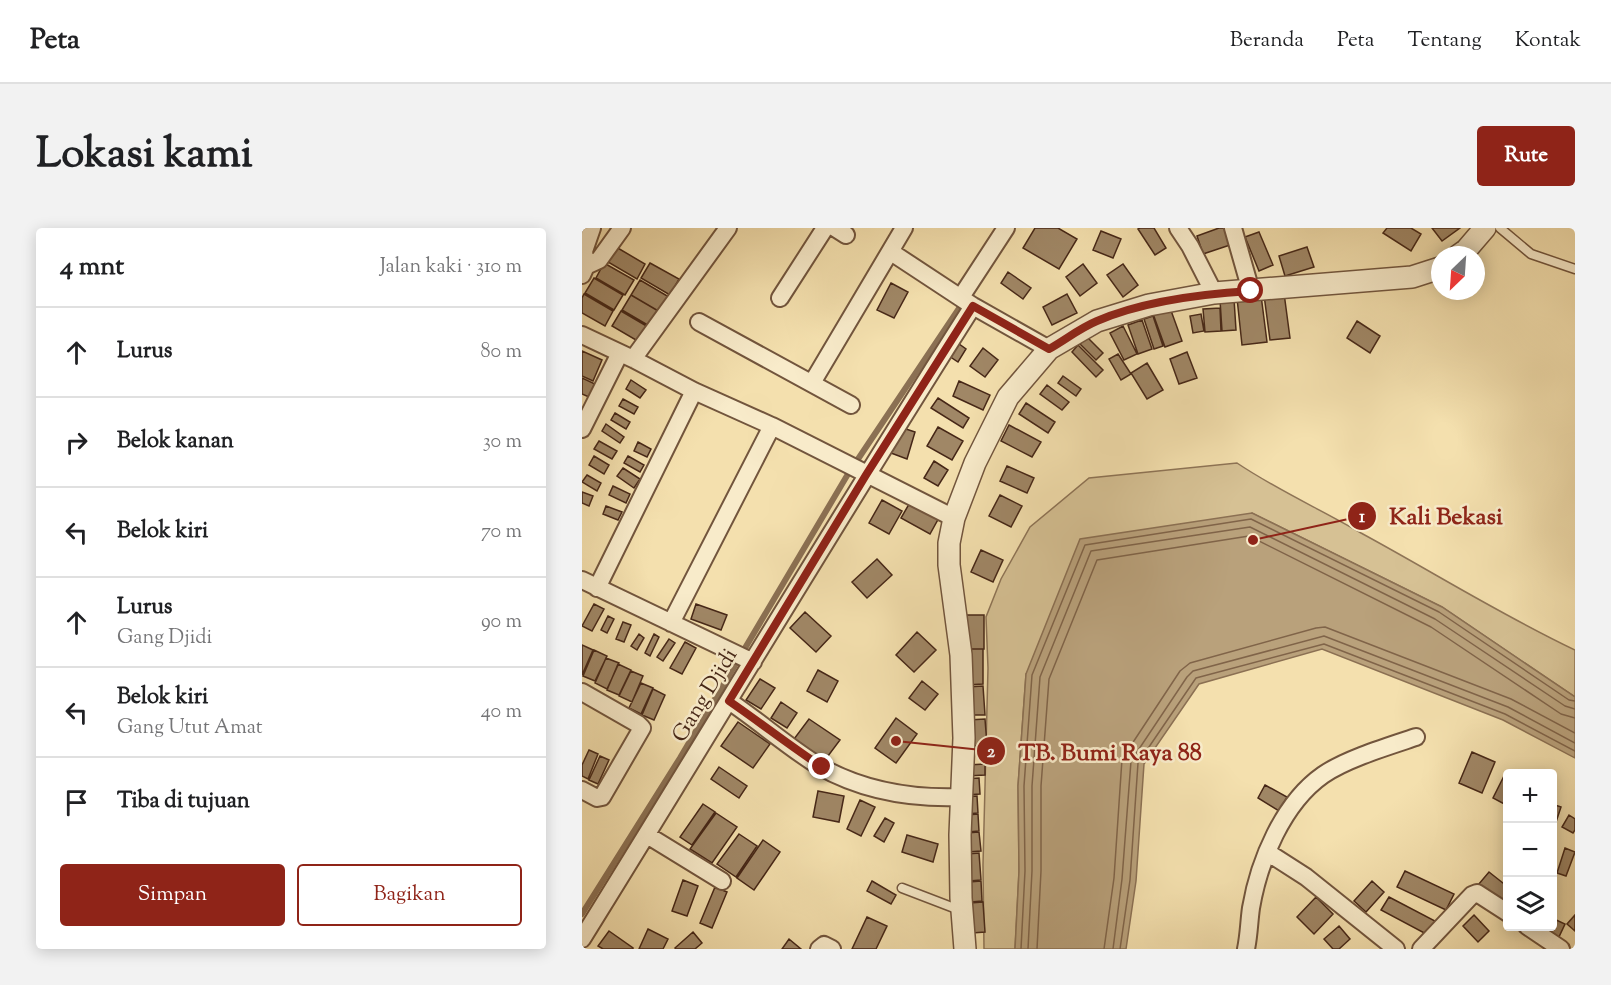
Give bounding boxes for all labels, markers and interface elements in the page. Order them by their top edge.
text: Peta [30,21,80,61]
text: Beranda [1230,26,1304,56]
text: Peta [1337,26,1375,56]
text: Tentang [1408,26,1482,56]
text: Kontak [1515,26,1581,56]
text: Lokasi kami [36,126,253,186]
button: Rute [1477,126,1575,186]
north arrow [1431,246,1485,300]
text: 4 mnt [60,249,124,286]
text: Jalan kaki · 310 m [380,253,522,282]
route start [1237,277,1263,303]
icon: ahead [60,336,93,369]
text: Lurus [117,336,173,368]
text: 80 m [481,338,522,367]
icon: right [60,426,93,459]
text: Belok kanan [117,426,234,458]
text: 30 m [483,428,522,457]
callout: Kali Bekasi [1347,495,1514,537]
text: Kali Bekasi [1389,501,1503,535]
text: 1 [1359,505,1366,531]
icon: left [60,516,93,549]
text: Belok kiri [117,516,208,548]
text: 70 m [481,518,522,547]
text: Lurus [117,592,173,624]
icon: ahead [60,606,93,639]
text: 90 m [481,608,522,637]
text: Gang Djidi [117,624,212,653]
street label: Gang Djidi [665,643,747,749]
text: Belok kiri [117,682,208,714]
icon: left [60,696,93,729]
text: 40 m [481,698,522,727]
text: Gang Utut Amat [117,714,263,743]
callout: TB. Bumi Raya 88 [976,730,1214,772]
text: TB. Bumi Raya 88 [1018,737,1202,771]
text: 2 [987,740,996,766]
route end [808,753,834,779]
map controls [1503,769,1557,931]
button: + [1503,769,1557,823]
icon: arrive [60,786,93,819]
text: Tiba di tujuan [117,786,250,818]
button: − [1503,823,1557,877]
button: Simpan [60,864,285,926]
button: Bagikan [297,864,522,926]
button: layers [1503,877,1557,931]

